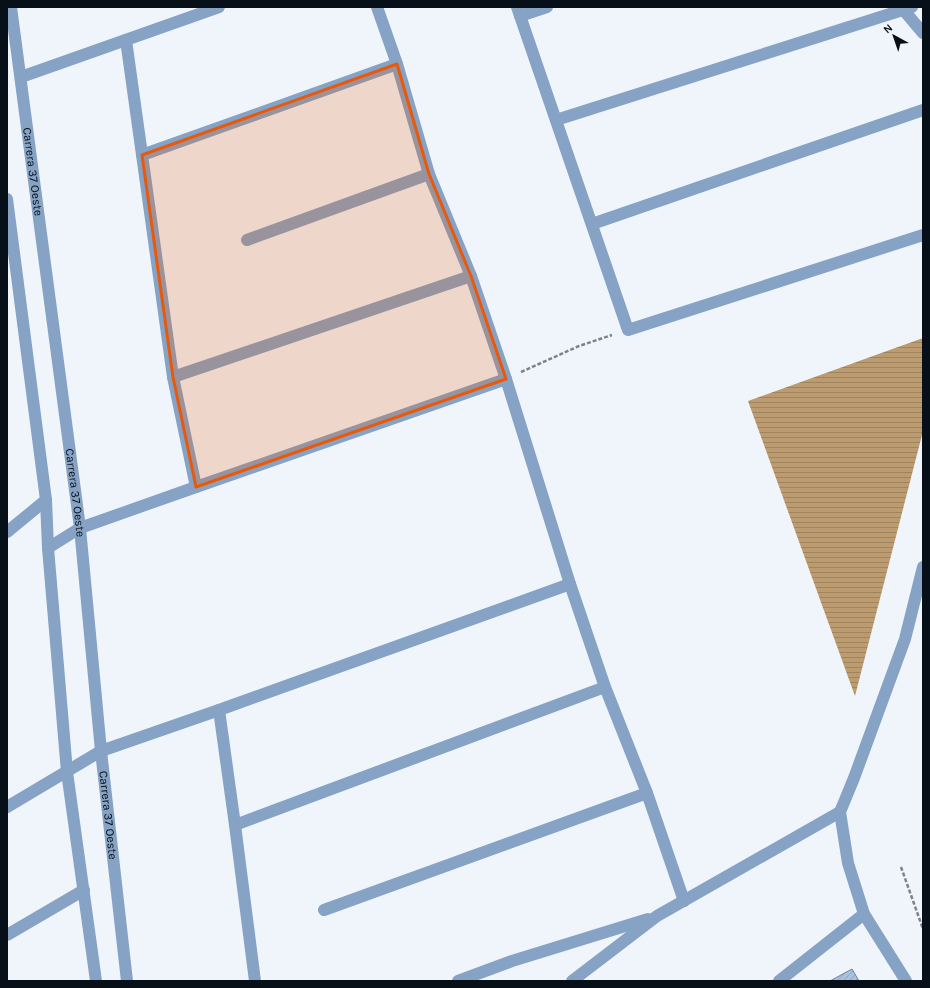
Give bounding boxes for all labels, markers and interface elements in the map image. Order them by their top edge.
north arrow [874,16,914,56]
text: N [881,21,895,36]
street label: Carrera 37 Oeste [20,126,46,217]
street label: Carrera 37 Oeste [63,448,88,538]
street label: Carrera 37 Oeste [96,770,120,860]

